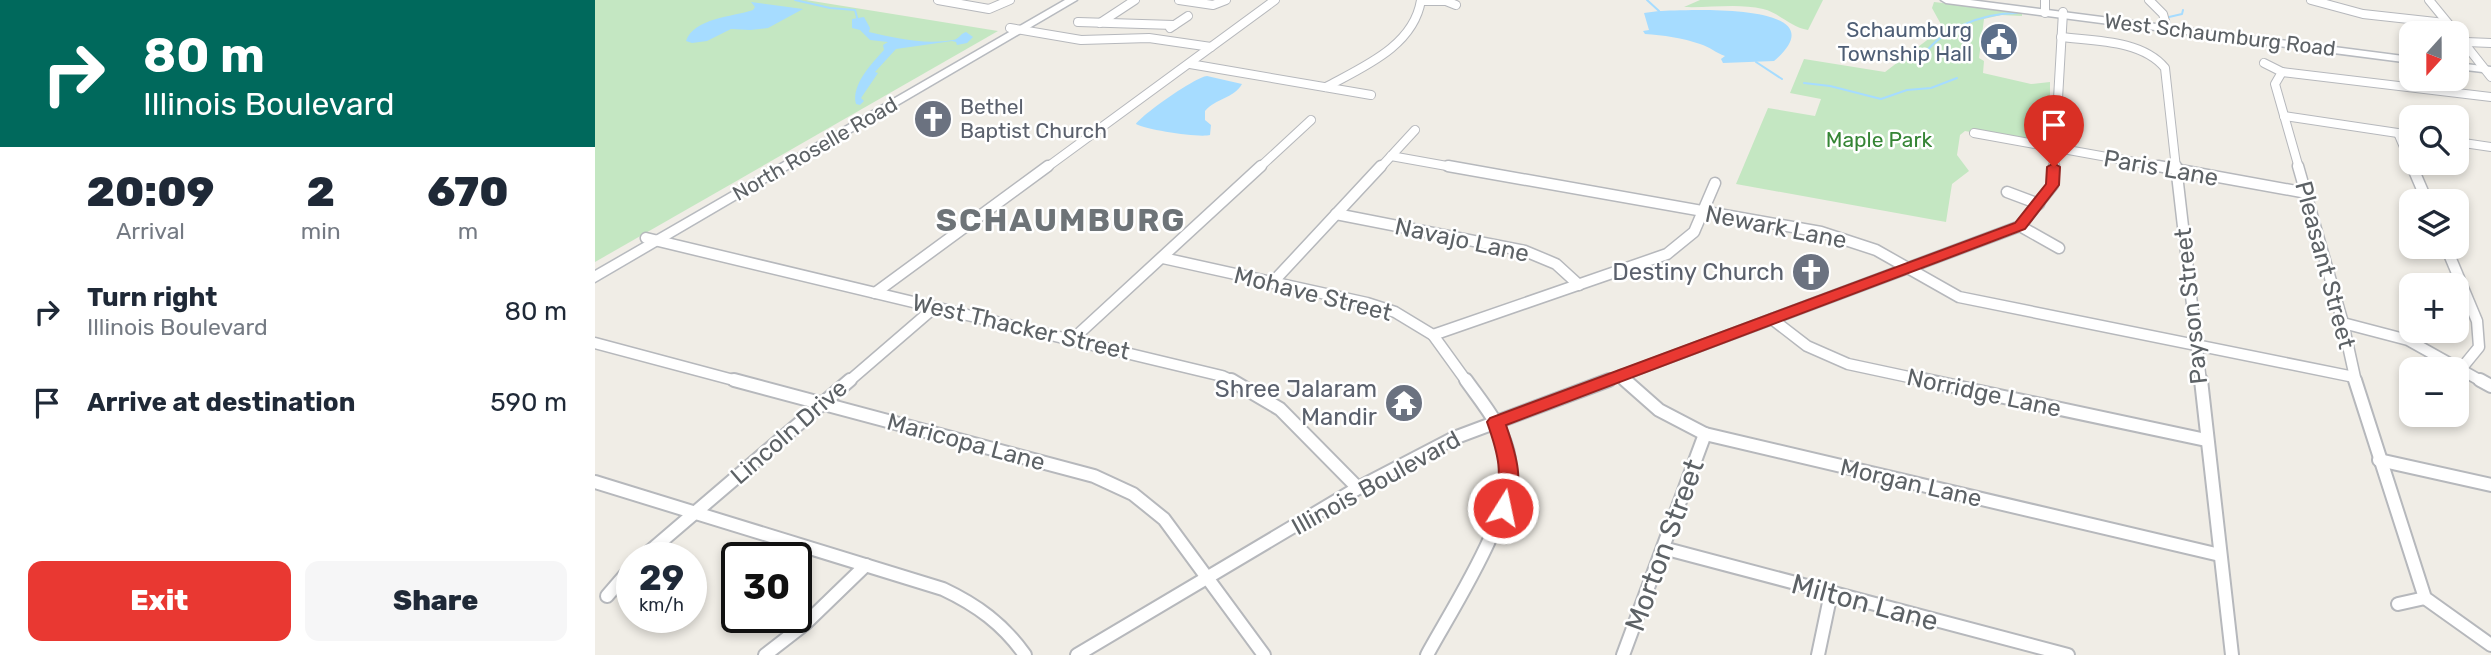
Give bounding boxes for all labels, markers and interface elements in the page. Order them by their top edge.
street label: West Schaumburg Road [2103,8,2337,61]
place label: Schaumburg Township Hall [1837,17,1972,66]
public building icon: Schaumburg Township Hall [1978,21,2020,63]
north arrow [2399,21,2469,91]
map controls [2399,21,2469,427]
text: 80 m [143,26,265,84]
icon: right [28,28,119,119]
text: Illinois Boulevard [143,85,394,123]
street label: North Roselle Road [728,91,901,206]
place label: Bethel Baptist Church [960,94,1107,143]
pin [2024,95,2084,167]
church icon: Bethel Baptist Church [912,98,954,140]
button: search [2399,105,2469,175]
icon: arrive [2035,106,2073,144]
park label: Maple Park [1826,127,1932,152]
street label: Paris Lane [2101,144,2221,192]
text: 20:09 [86,167,214,217]
text: 2 [307,167,335,217]
text: 670 [427,167,509,217]
street label: Pleasant Street [2289,178,2361,352]
button: layers [2399,189,2469,259]
street label: Newark Lane [1703,200,1849,254]
district label: SCHAUMBURG [936,201,1186,239]
street label: Navajo Lane [1392,212,1532,268]
text: Arrival [116,217,185,245]
text: min [301,217,341,245]
text: m [458,217,478,245]
street label: Payson Street [2169,227,2213,385]
church icon: Destiny Church [1790,251,1832,293]
place label: Destiny Church [1612,258,1784,286]
street label: Mohave Street [1231,261,1395,327]
button: + [2399,273,2469,343]
text: Turn right [87,282,217,313]
street label: West Thacker Street [909,288,1133,366]
icon: right [28,293,66,331]
text: 80 m [504,296,567,327]
text: Illinois Boulevard [87,313,268,341]
button: − [2399,357,2469,427]
street label: Norridge Lane [1904,363,2064,423]
street label: Lincoln Drive [725,374,853,490]
place label: Shree Jalaram Mandir [1215,375,1377,431]
temple icon: Shree Jalaram Mandir [1383,382,1425,424]
icon: arrive [28,384,66,422]
text: Arrive at destination [87,387,355,418]
text: 590 m [490,387,567,418]
street label: Maricopa Lane [884,407,1048,477]
street label: Illinois Boulevard [1287,425,1465,541]
street label: Morgan Lane [1837,453,1985,513]
street label: Morton Street [1618,455,1711,636]
position arrow [1466,471,1540,545]
speed limit sign: 30 [721,542,812,633]
text: 29 [639,557,684,599]
button: Exit [28,561,291,641]
button: Share [305,561,567,641]
street label: Milton Lane [1788,567,1942,638]
text: km/h [639,594,684,616]

